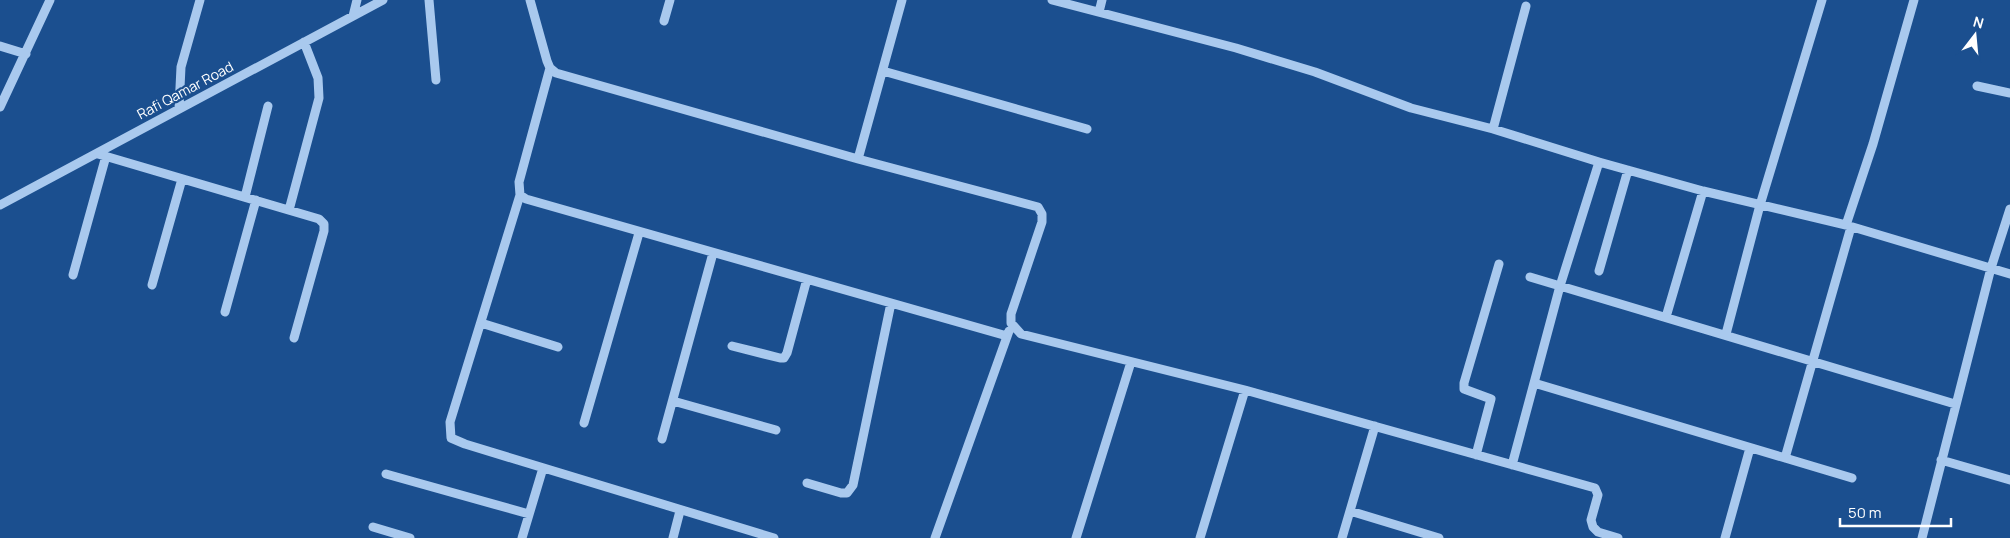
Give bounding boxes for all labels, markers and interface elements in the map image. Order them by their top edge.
north arrow [1950,10,2000,60]
text: N [1971,12,1986,33]
street label: Rafi Qamar Road [134,57,236,123]
scale bar [1840,496,1951,528]
text: 50 m [1848,502,1882,523]

